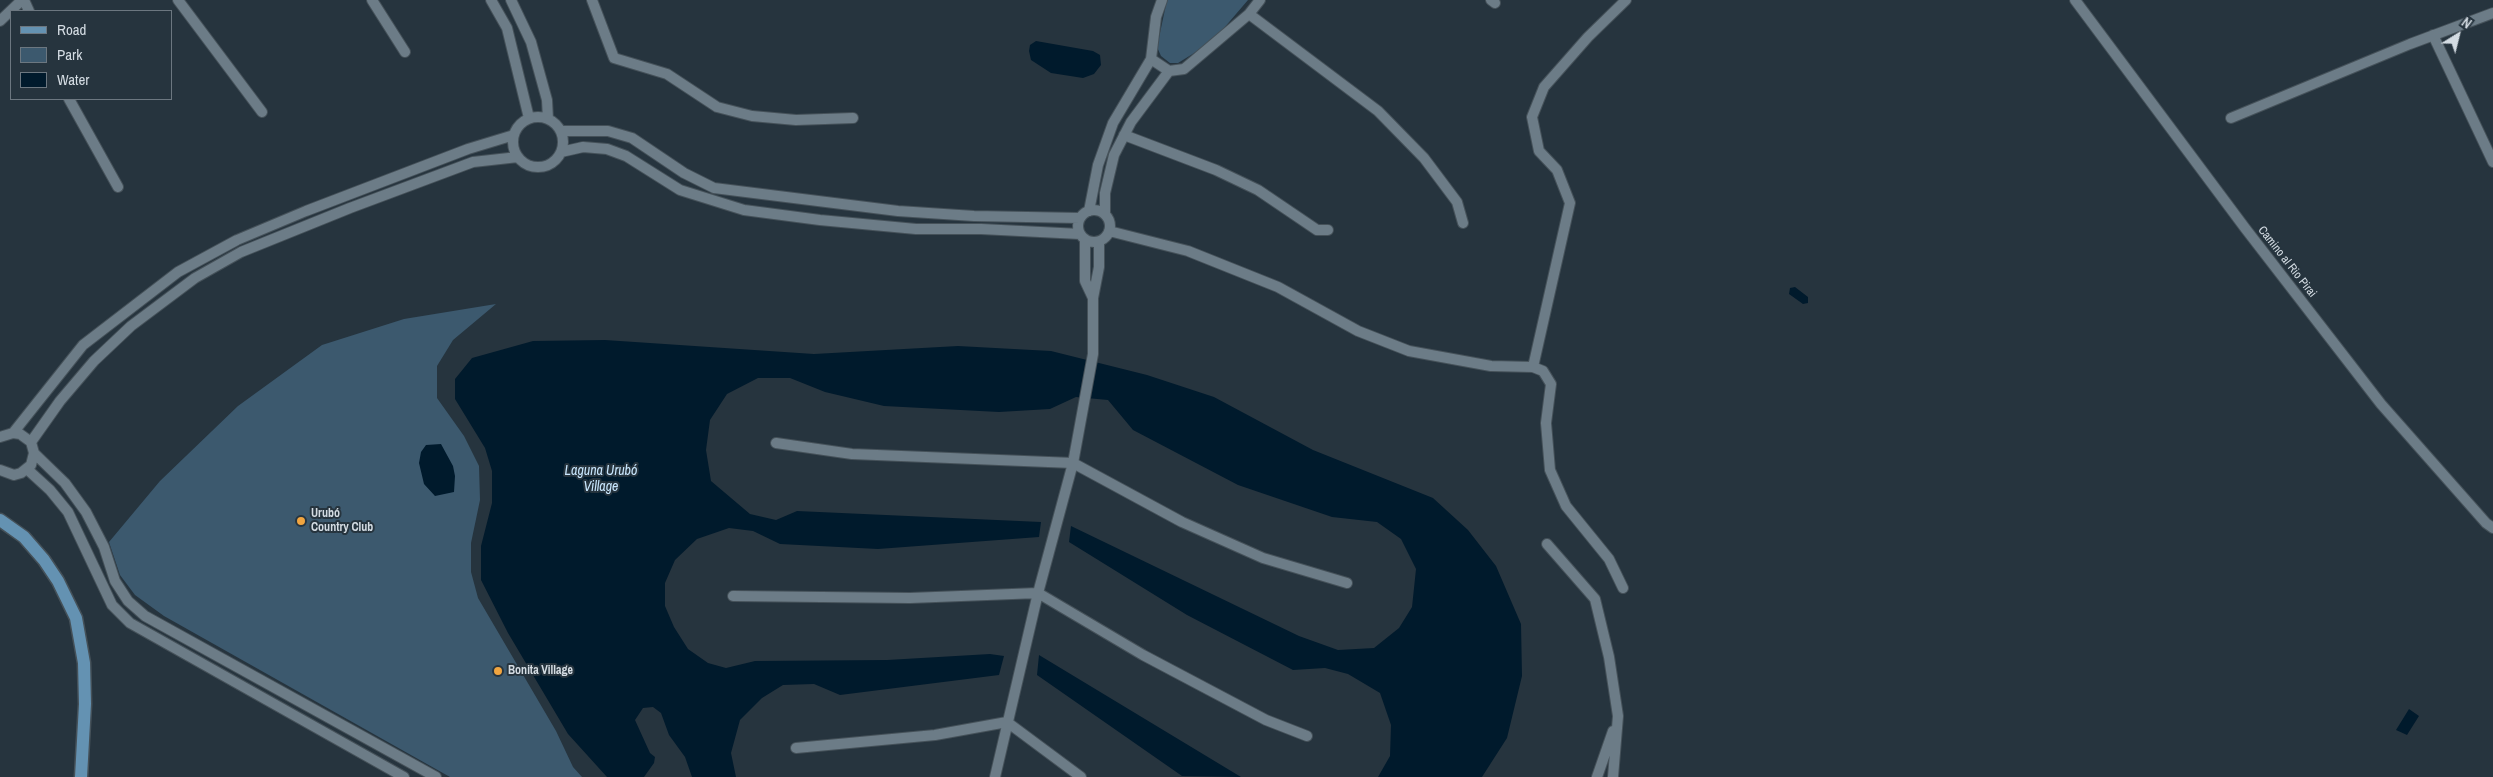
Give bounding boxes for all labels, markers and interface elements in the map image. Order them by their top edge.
legend [10,10,172,100]
north arrow [2433,10,2483,60]
text: N [2458,13,2475,33]
text: Road [57,19,86,40]
text: Park [57,44,82,65]
text: Water [57,69,89,90]
street label: Camino al Rio Pirai [2255,224,2319,300]
water label: Laguna Urubó Village [565,463,637,496]
place label: Urubó Country Club [311,507,373,535]
marker: Urubó Country Club [295,515,307,527]
place label: Bonita Village [508,664,573,678]
marker: Bonita Village [492,665,504,677]

